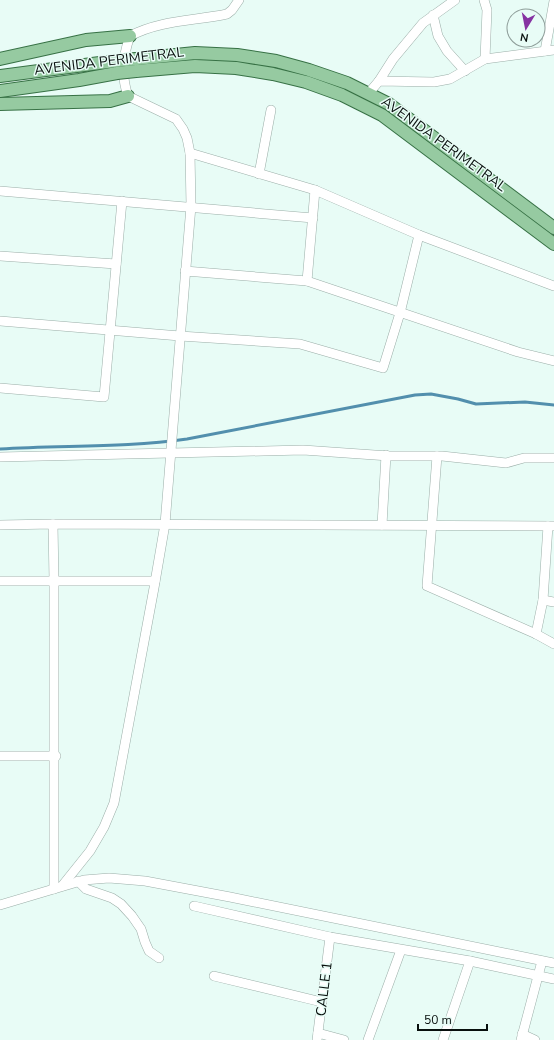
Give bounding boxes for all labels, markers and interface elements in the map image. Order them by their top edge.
north arrow [506,8,546,48]
text: N [519,29,530,45]
street label: AVENIDA PERIMETRAL [33,42,185,80]
street label: AVENIDA PERIMETRAL [378,92,511,196]
street label: CALLE 1 [311,961,337,1017]
scale bar [418,1006,487,1032]
text: 50 m [424,1012,452,1028]

